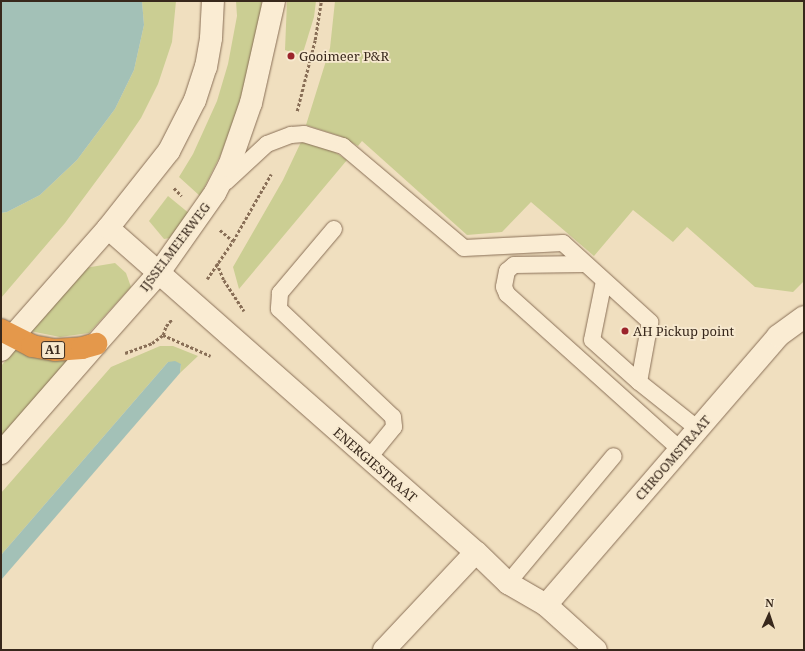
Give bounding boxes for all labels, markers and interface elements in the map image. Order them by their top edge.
place label: Gooimeer P&R [299,48,389,64]
marker: Gooimeer P&R [286,51,296,61]
street label: IJSSELMEERWEG [136,199,214,295]
place label: AH Pickup point [633,323,734,339]
marker: AH Pickup point [620,326,630,336]
road number: A1 [41,340,65,360]
street label: CHROOMSTRAAT [632,413,714,503]
street label: ENERGIESTRAAT [330,425,420,505]
north arrow [749,595,789,635]
text: N [765,595,774,610]

